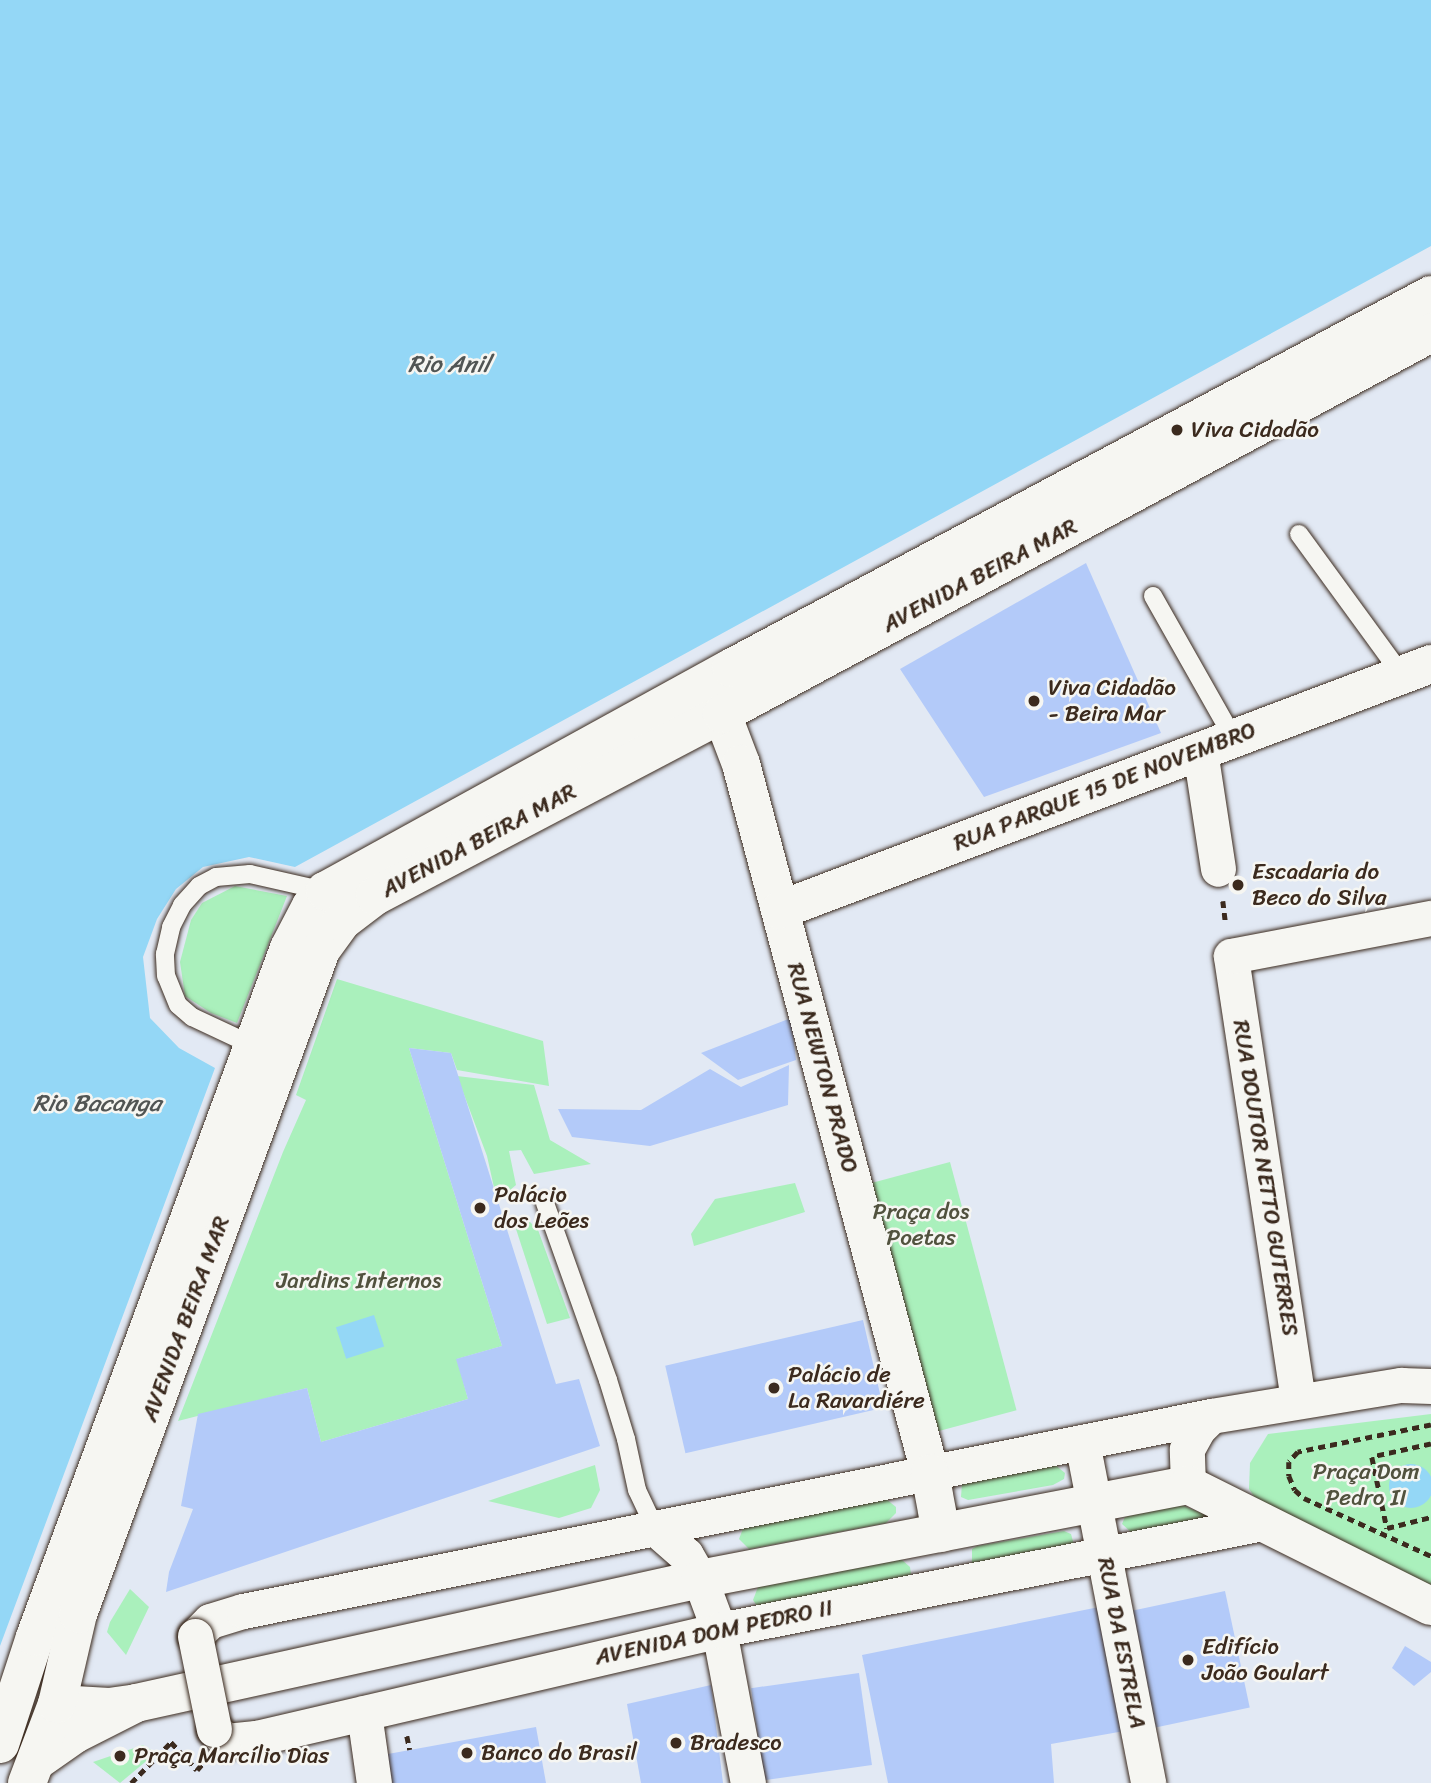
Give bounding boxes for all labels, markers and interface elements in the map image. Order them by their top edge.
water label: Rio Anil [408,351,490,379]
place label: Viva Cidadão [1191,416,1319,444]
marker: Viva Cidadão [1169,422,1185,438]
street label: AVENIDA BEIRA MAR [878,513,1082,639]
place label: Viva Cidadão - Beira Mar [1048,674,1176,728]
marker: Viva Cidadão - Beira Mar [1026,693,1042,709]
street label: RUA PARQUE 15 DE NOVEMBRO [951,717,1259,857]
street label: AVENIDA BEIRA MAR [377,778,581,904]
place label: Escadaria do Beco do Silva [1252,858,1387,912]
marker: Escadaria do Beco do Silva [1230,877,1246,893]
street label: RUA NEWTON PRADO [781,960,863,1176]
street label: RUA DOUTOR NETTO GUTERRES [1226,1017,1304,1339]
water label: Rio Bacanga [33,1090,161,1118]
place label: Palácio dos Leões [494,1181,591,1235]
park label: Praça dos Poetas [872,1198,970,1252]
marker: Palácio dos Leões [472,1200,488,1216]
street label: AVENIDA BEIRA MAR [136,1213,236,1425]
park label: Jardins Internos [276,1267,442,1295]
place label: Palácio de La Ravardiére [788,1361,925,1415]
marker: Palácio de La Ravardiére [766,1380,782,1396]
park label: Praça Dom Pedro II [1312,1458,1420,1512]
street label: RUA DA ESTRELA [1091,1554,1151,1732]
street label: AVENIDA DOM PEDRO II [592,1594,836,1672]
place label: Edifício João Goulart [1202,1633,1329,1687]
marker: Edifício João Goulart [1180,1652,1196,1668]
place label: Bradesco [690,1729,782,1757]
marker: Bradesco [668,1735,684,1751]
place label: Banco do Brasil [481,1739,637,1767]
place label: Praça Marcílio Dias [134,1742,328,1770]
marker: Banco do Brasil [459,1745,475,1761]
marker: Praça Marcílio Dias [112,1748,128,1764]

